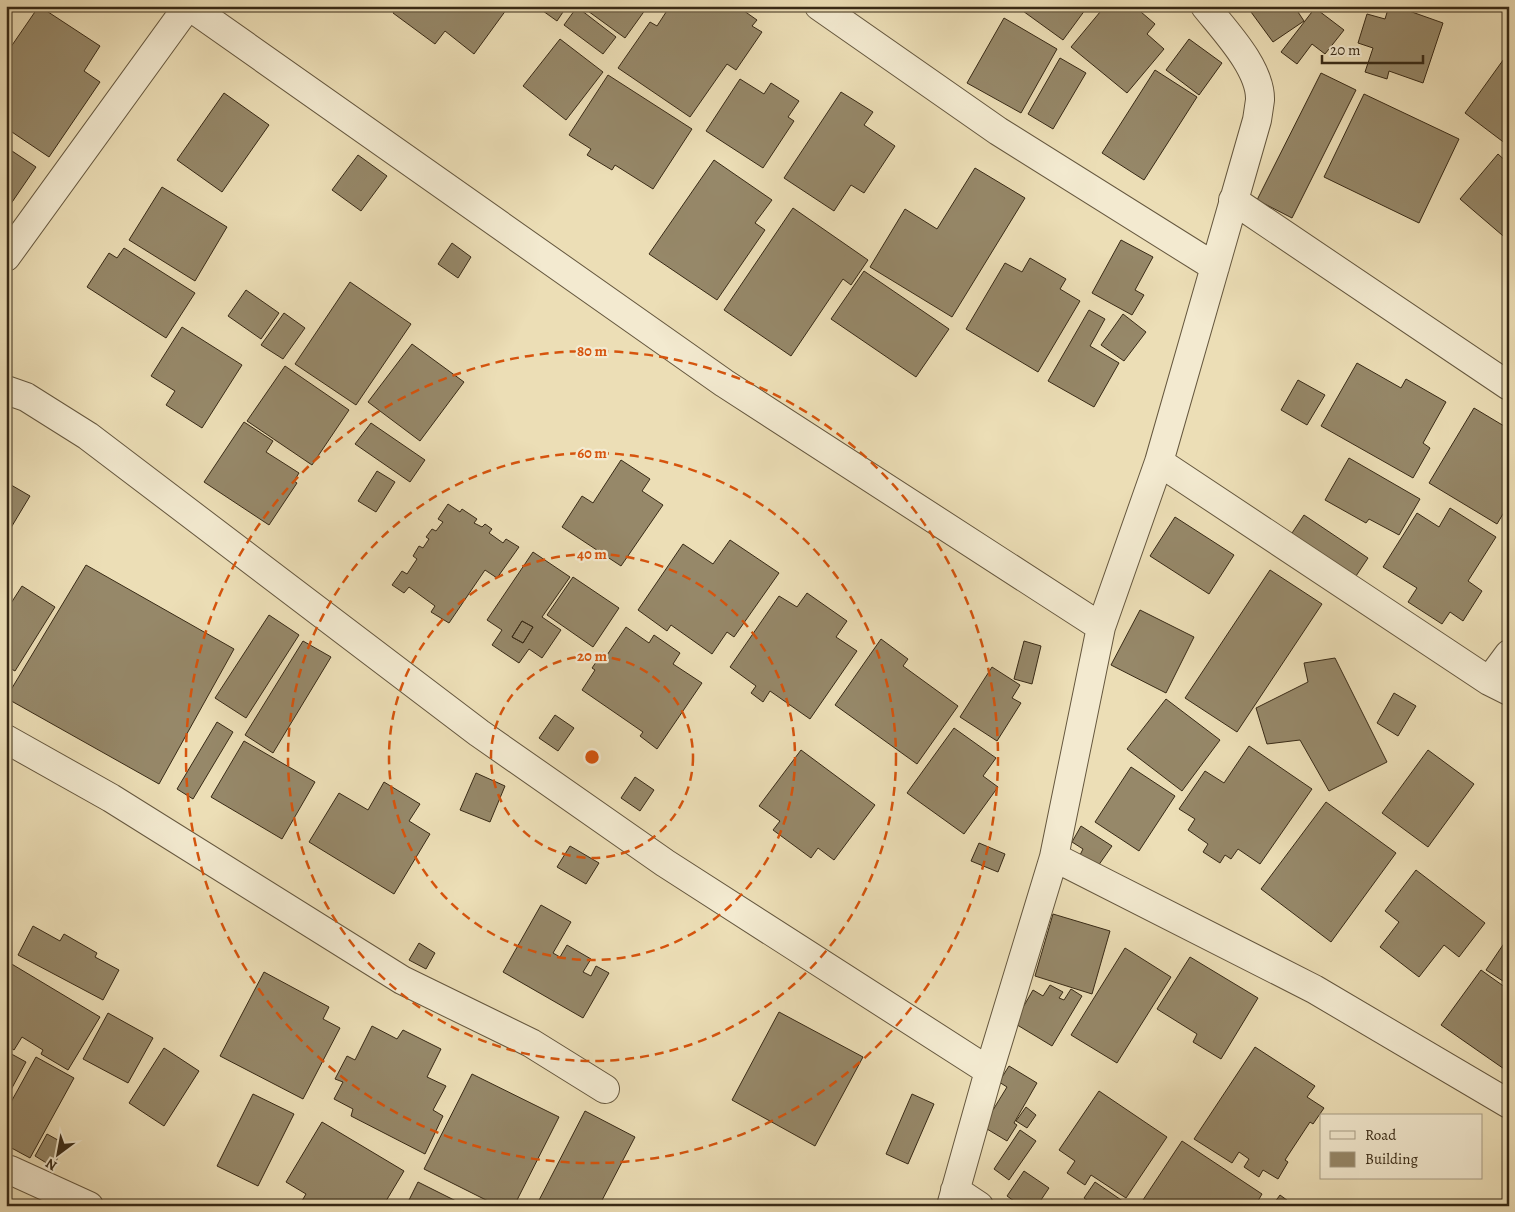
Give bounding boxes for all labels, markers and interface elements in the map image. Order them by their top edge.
scale bar [1322,32,1424,64]
text: 20 m [1330,40,1361,60]
text: 80 m [577,341,607,361]
text: 60 m [577,443,607,463]
text: 40 m [577,544,607,564]
text: 20 m [577,646,607,666]
centre of rings [583,748,601,766]
legend [1320,1114,1482,1180]
text: Road [1365,1125,1397,1145]
north arrow [32,1130,82,1180]
text: Building [1365,1149,1418,1169]
text: N [42,1154,61,1175]

